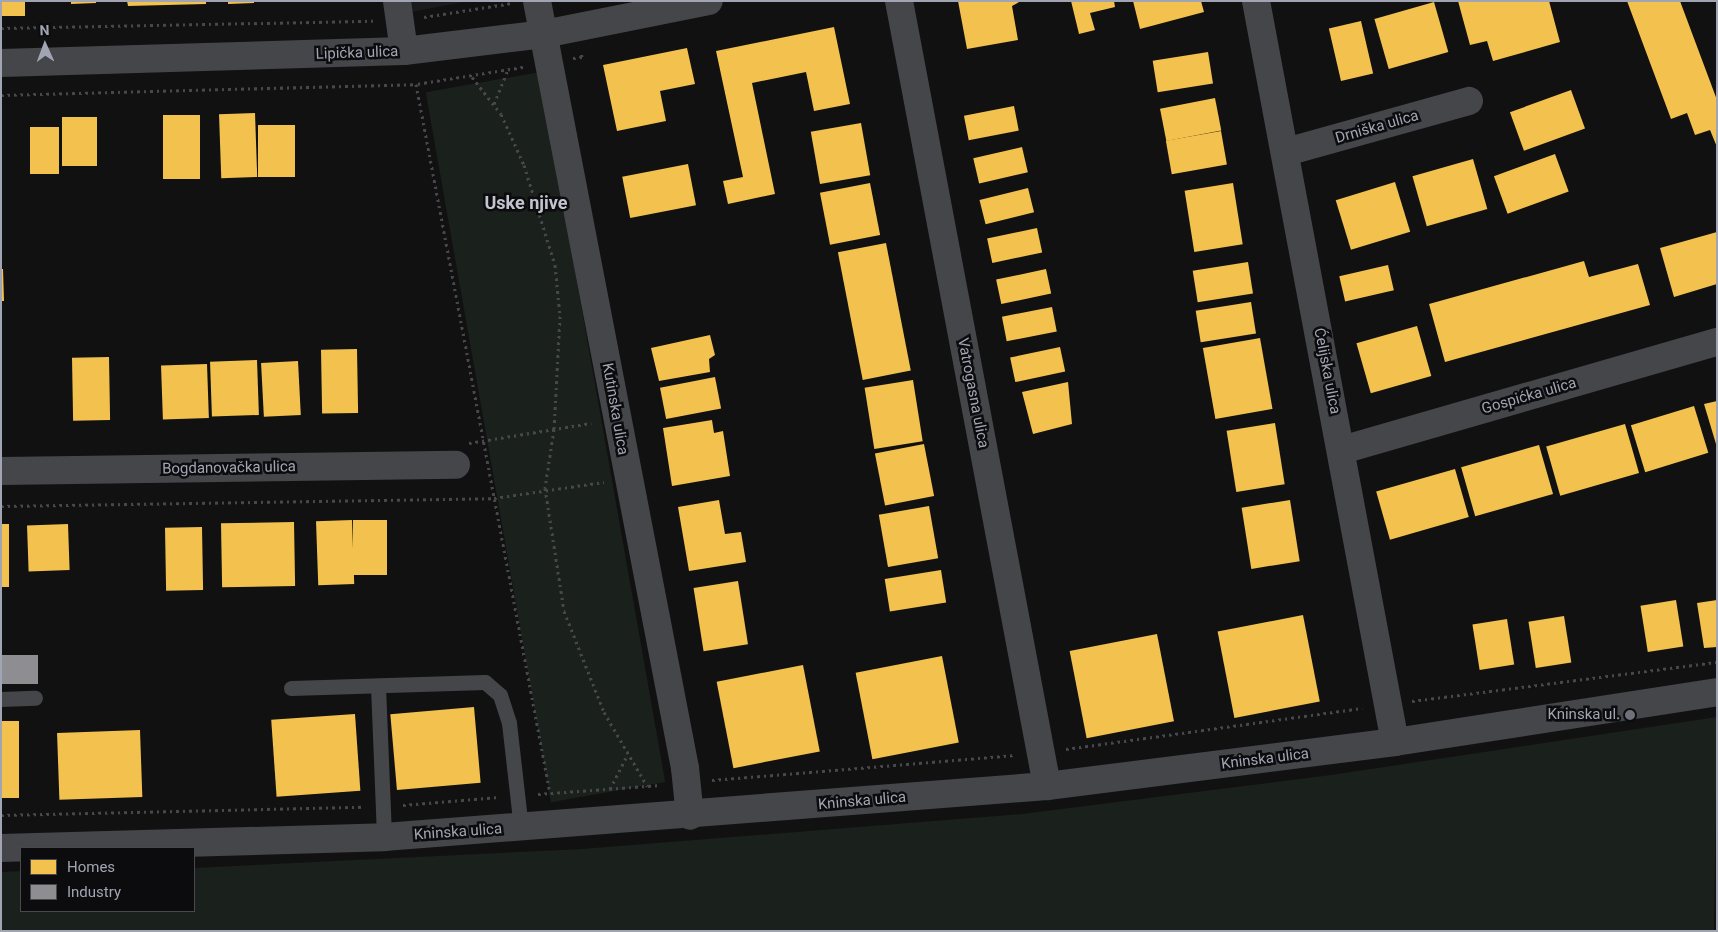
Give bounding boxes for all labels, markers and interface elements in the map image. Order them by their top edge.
north arrow [20,20,70,70]
text: N [39,22,50,38]
street label: Lipička ulica [315,43,399,63]
street label: Drniška ulica [1333,107,1421,147]
district label: Uske njive [484,192,568,214]
street label: Ćelijska ulica [1310,326,1344,416]
street label: Vatrogasna ulica [953,336,993,450]
street label: Kutinska ulica [598,362,632,456]
street label: Gospićka ulica [1480,374,1578,418]
street label: Bogdanovačka ulica [162,458,296,478]
place label: Kninska ul. [1547,706,1620,724]
marker: Kninska ul. [1624,709,1636,721]
street label: Kninska ulica [1220,745,1310,773]
street label: Kninska ulica [817,788,907,814]
street label: Kninska ulica [413,820,503,844]
legend [20,847,195,912]
text: Homes [67,858,115,876]
text: Industry [67,883,121,901]

